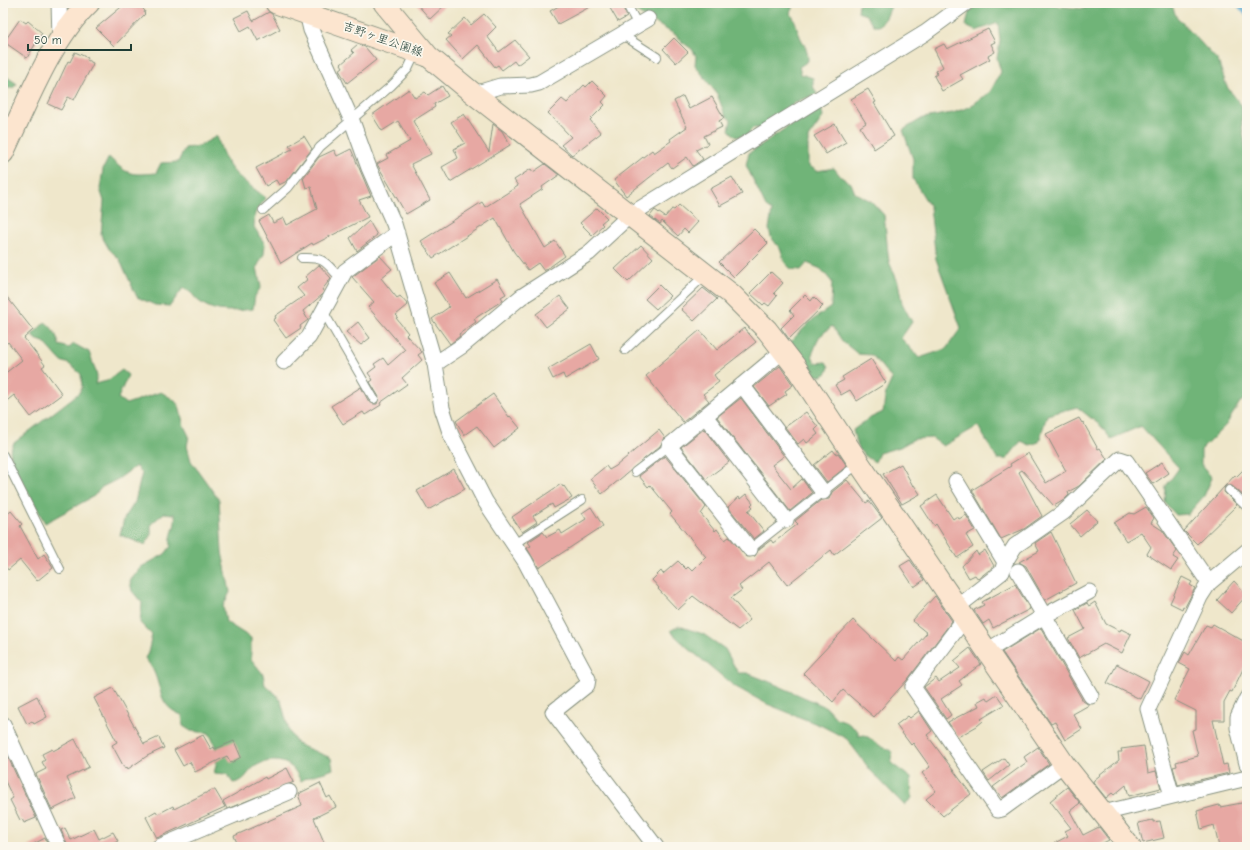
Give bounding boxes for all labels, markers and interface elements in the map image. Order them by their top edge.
street label: 吉野ヶ里公園線 [341,19,425,59]
scale bar [28,26,131,52]
text: 50 m [34,33,62,47]

